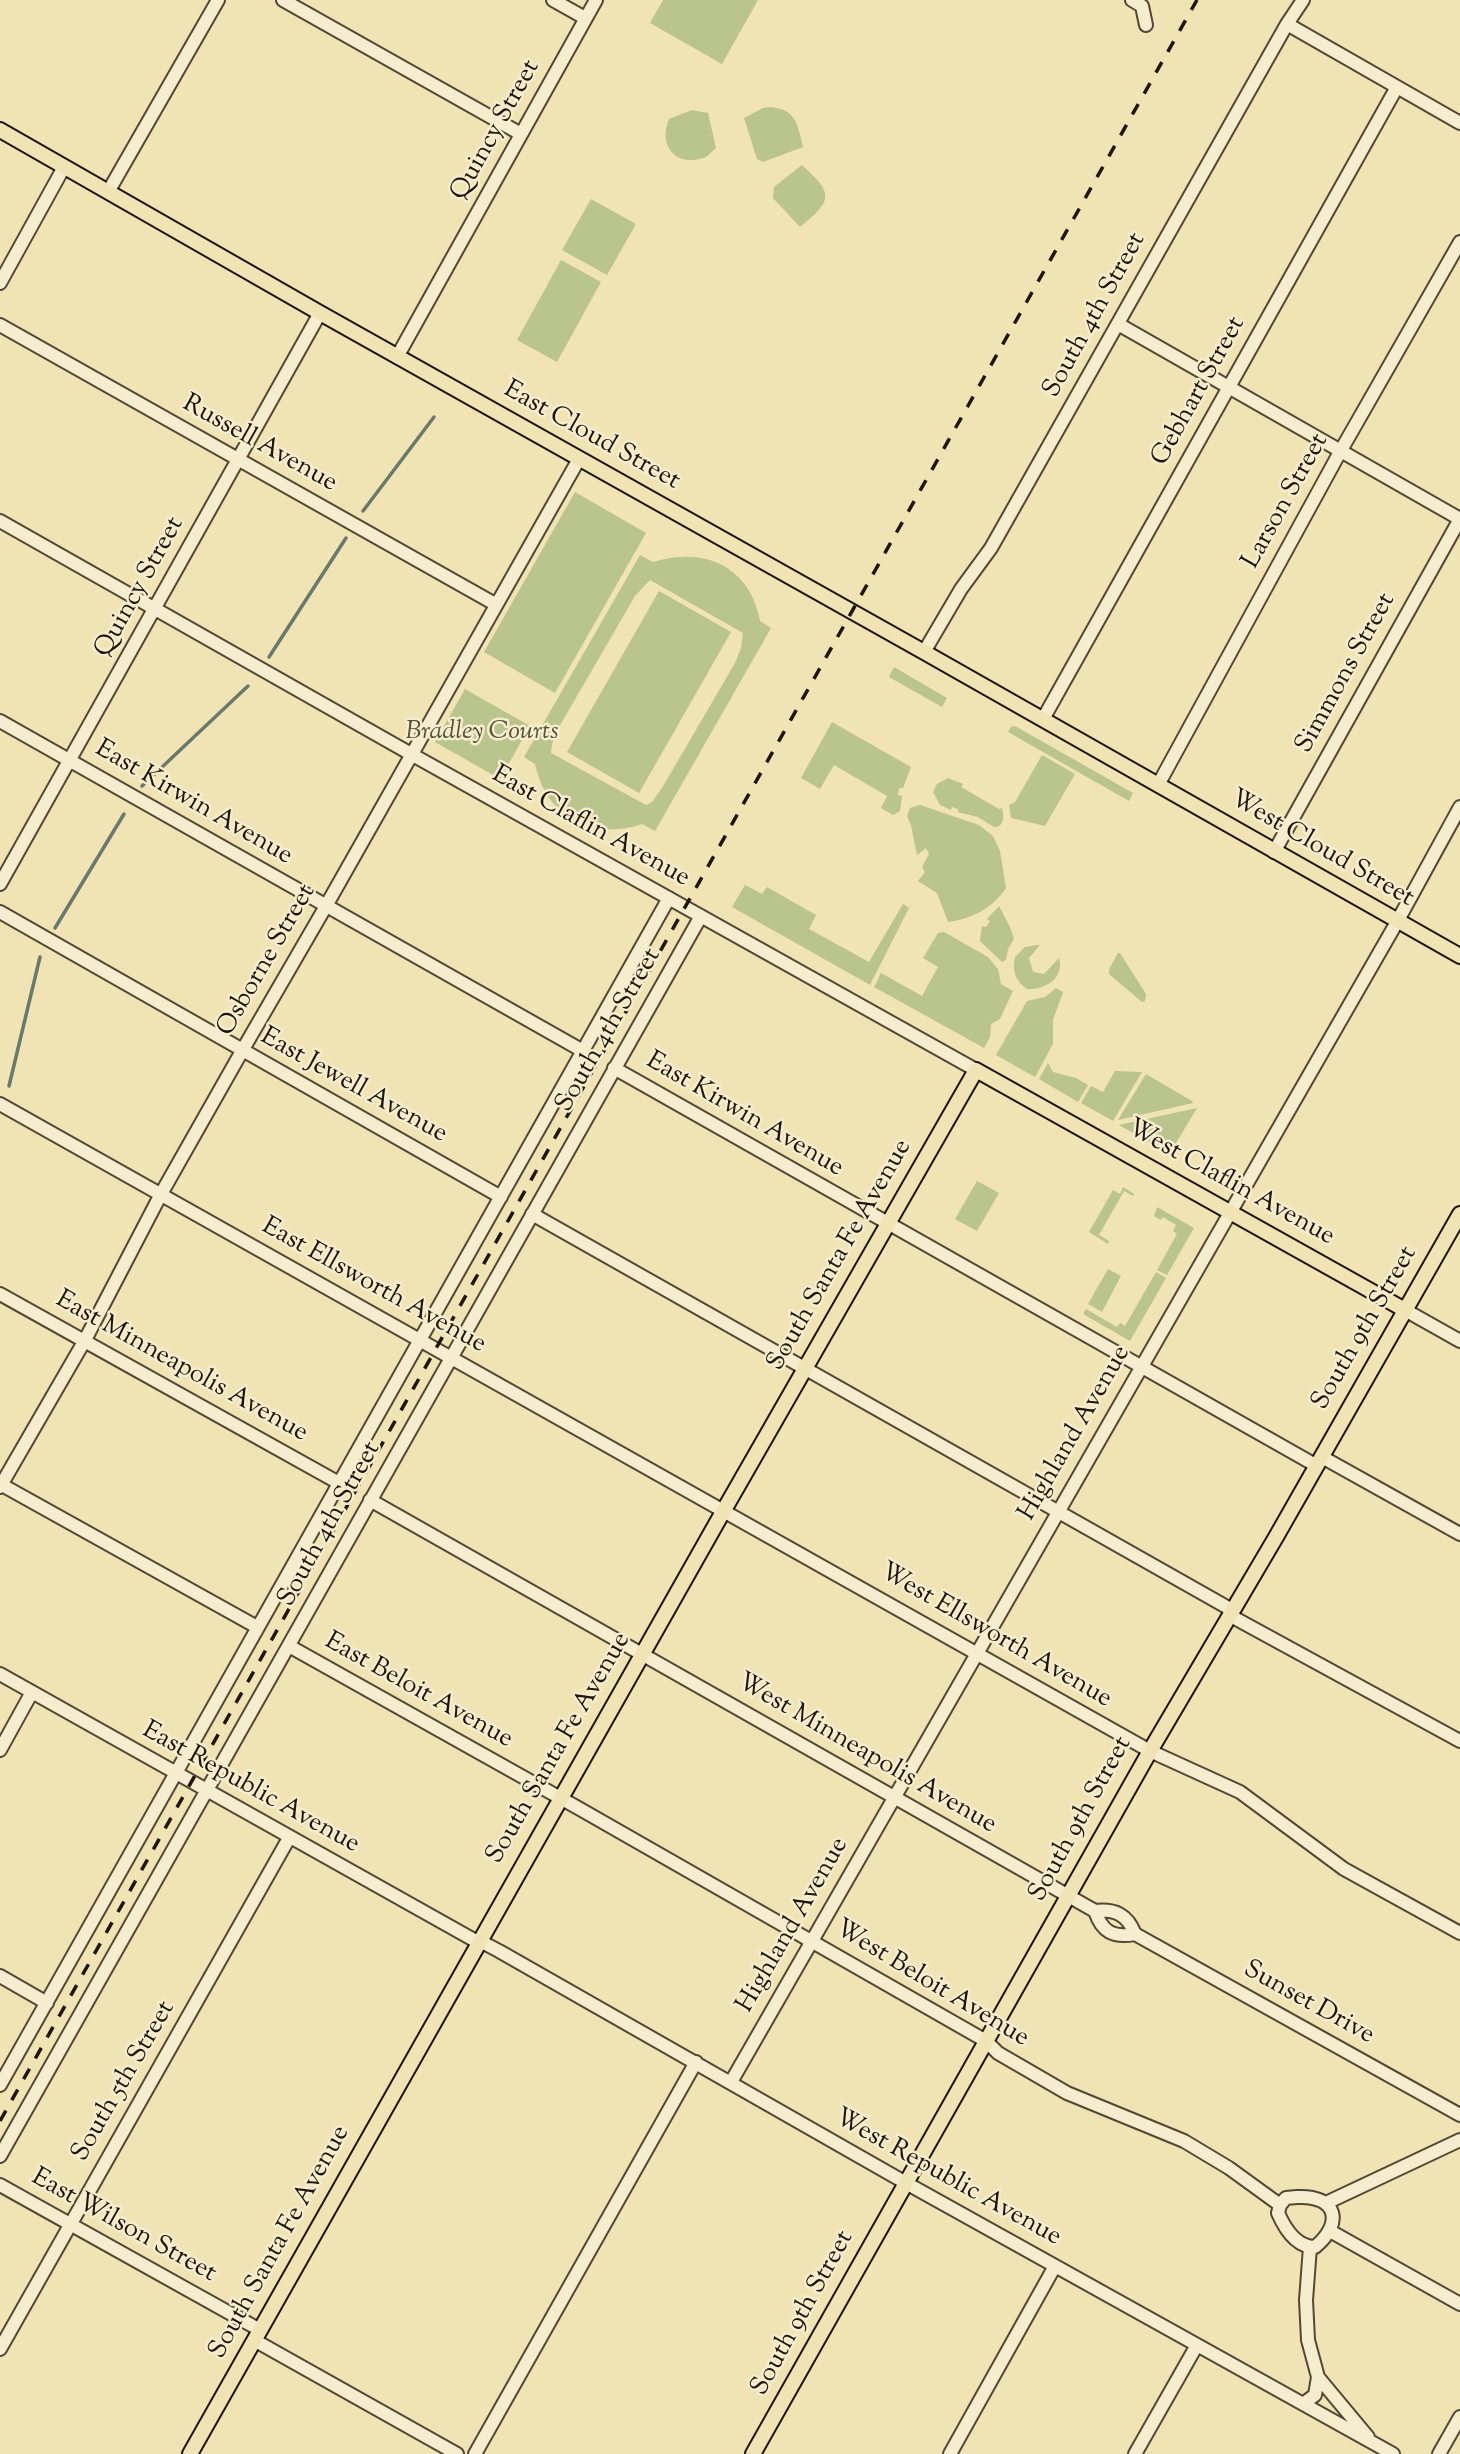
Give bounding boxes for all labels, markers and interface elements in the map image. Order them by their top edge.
street label: Quincy Street [446,55,548,207]
street label: South 4th Street [1038,228,1154,404]
street label: Gebhart Street [1146,312,1254,472]
street label: East Cloud Street [497,376,685,498]
street label: Russell Avenue [176,390,342,500]
street label: Larson Street [1237,429,1337,575]
street label: Quincy Street [90,512,192,664]
street label: Simmons Street [1290,589,1404,759]
park label: Bradley Courts [405,718,559,750]
street label: East Kirwin Avenue [89,735,297,873]
street label: East Claflin Avenue [485,761,695,895]
street label: West Cloud Street [1223,785,1419,915]
street label: Osborne Street [212,879,324,1043]
street label: South 4th Street [550,943,670,1119]
street label: East Jewell Avenue [254,1023,452,1151]
street label: East Kirwin Avenue [640,1047,848,1185]
street label: West Claflin Avenue [1121,1114,1339,1254]
street label: South Santa Fe Avenue [762,1135,920,1377]
street label: East Ellsworth Avenue [255,1212,491,1362]
street label: South 9th Street [1307,1242,1425,1416]
street label: East Minneapolis Avenue [49,1286,313,1450]
street label: Highland Avenue [1013,1341,1139,1527]
street label: South 4th Street [273,1437,389,1613]
street label: West Ellsworth Avenue [873,1558,1117,1716]
street label: East Beloit Avenue [318,1627,518,1757]
street label: South Santa Fe Avenue [481,1628,639,1870]
street label: West Minneapolis Avenue [731,1668,1001,1842]
street label: East Republic Avenue [136,1716,364,1862]
street label: South 9th Street [1024,1732,1140,1908]
street label: Highland Avenue [731,1833,857,2019]
street label: West Beloit Avenue [828,1915,1034,2055]
street label: Sunset Drive [1237,1955,1379,2053]
street label: South 5th Street [66,1996,184,2168]
street label: West Republic Avenue [828,2104,1066,2254]
street label: South Santa Fe Avenue [204,2121,358,2365]
street label: East Wilson Street [25,2163,221,2291]
street label: South 9th Street [746,2226,862,2402]

